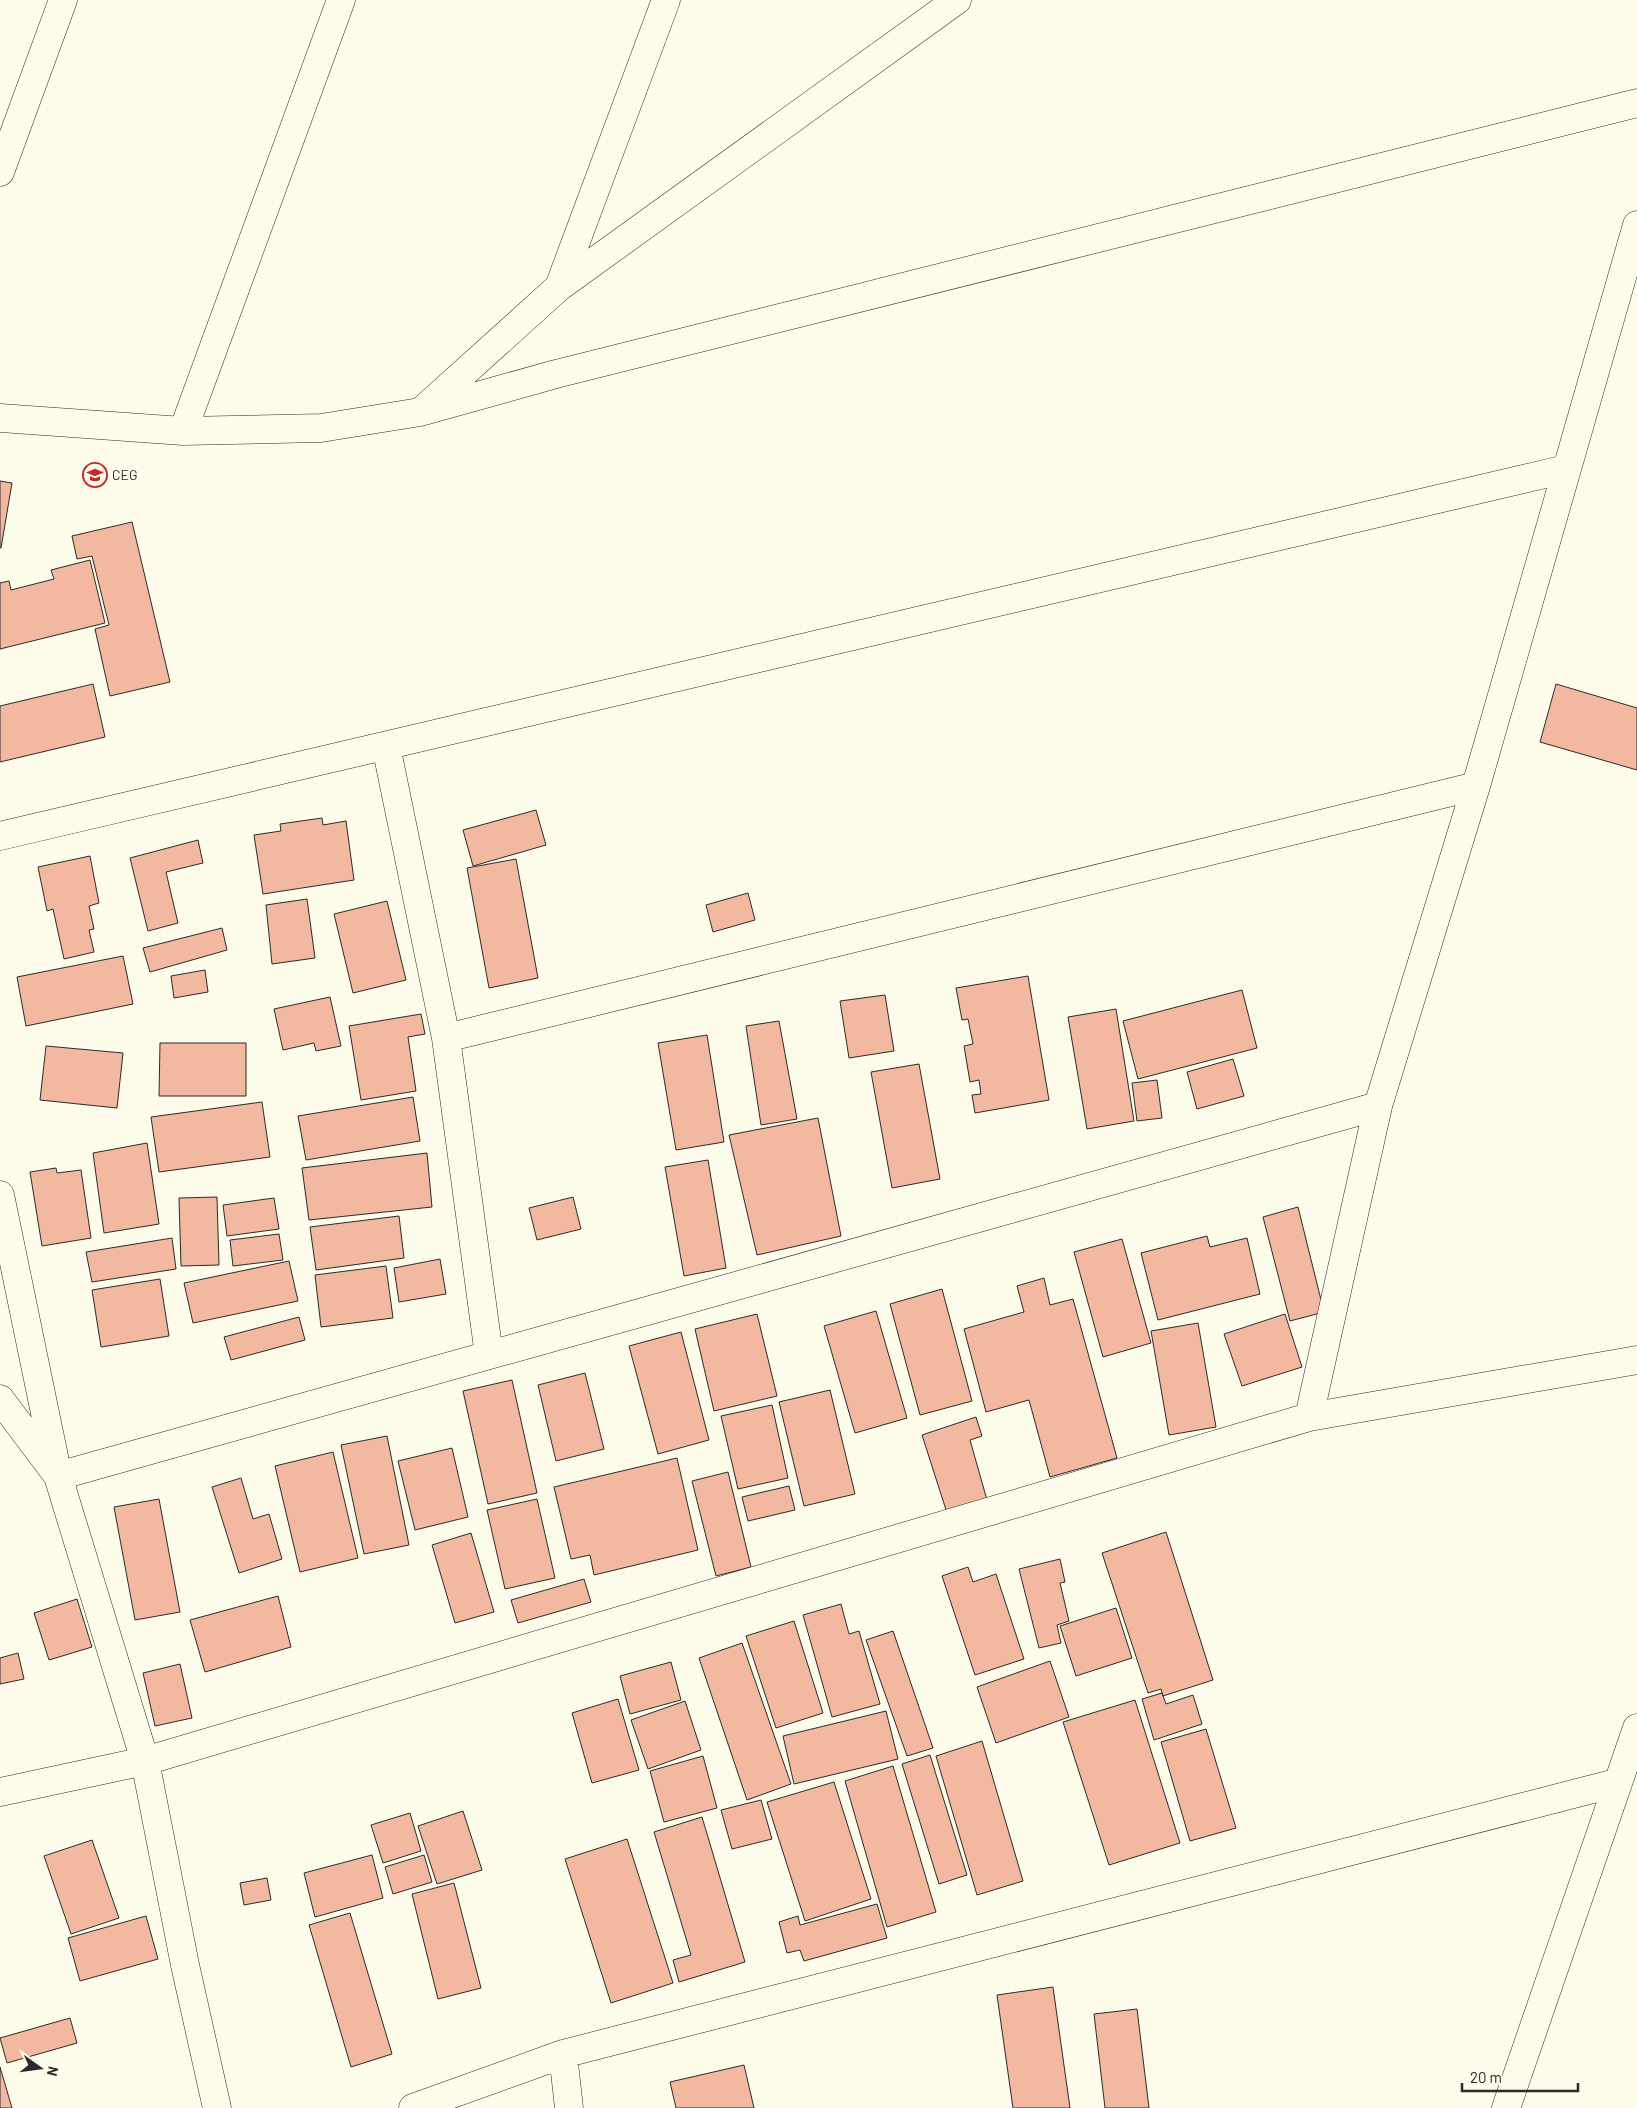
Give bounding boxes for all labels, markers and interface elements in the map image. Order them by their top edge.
school or university icon: CEG [82,462,108,488]
place label: CEG [112,466,138,483]
north arrow [15,2043,65,2093]
scale bar [1462,2060,1578,2092]
text: N [44,2065,62,2078]
text: 20 m [1470,2068,1502,2086]

